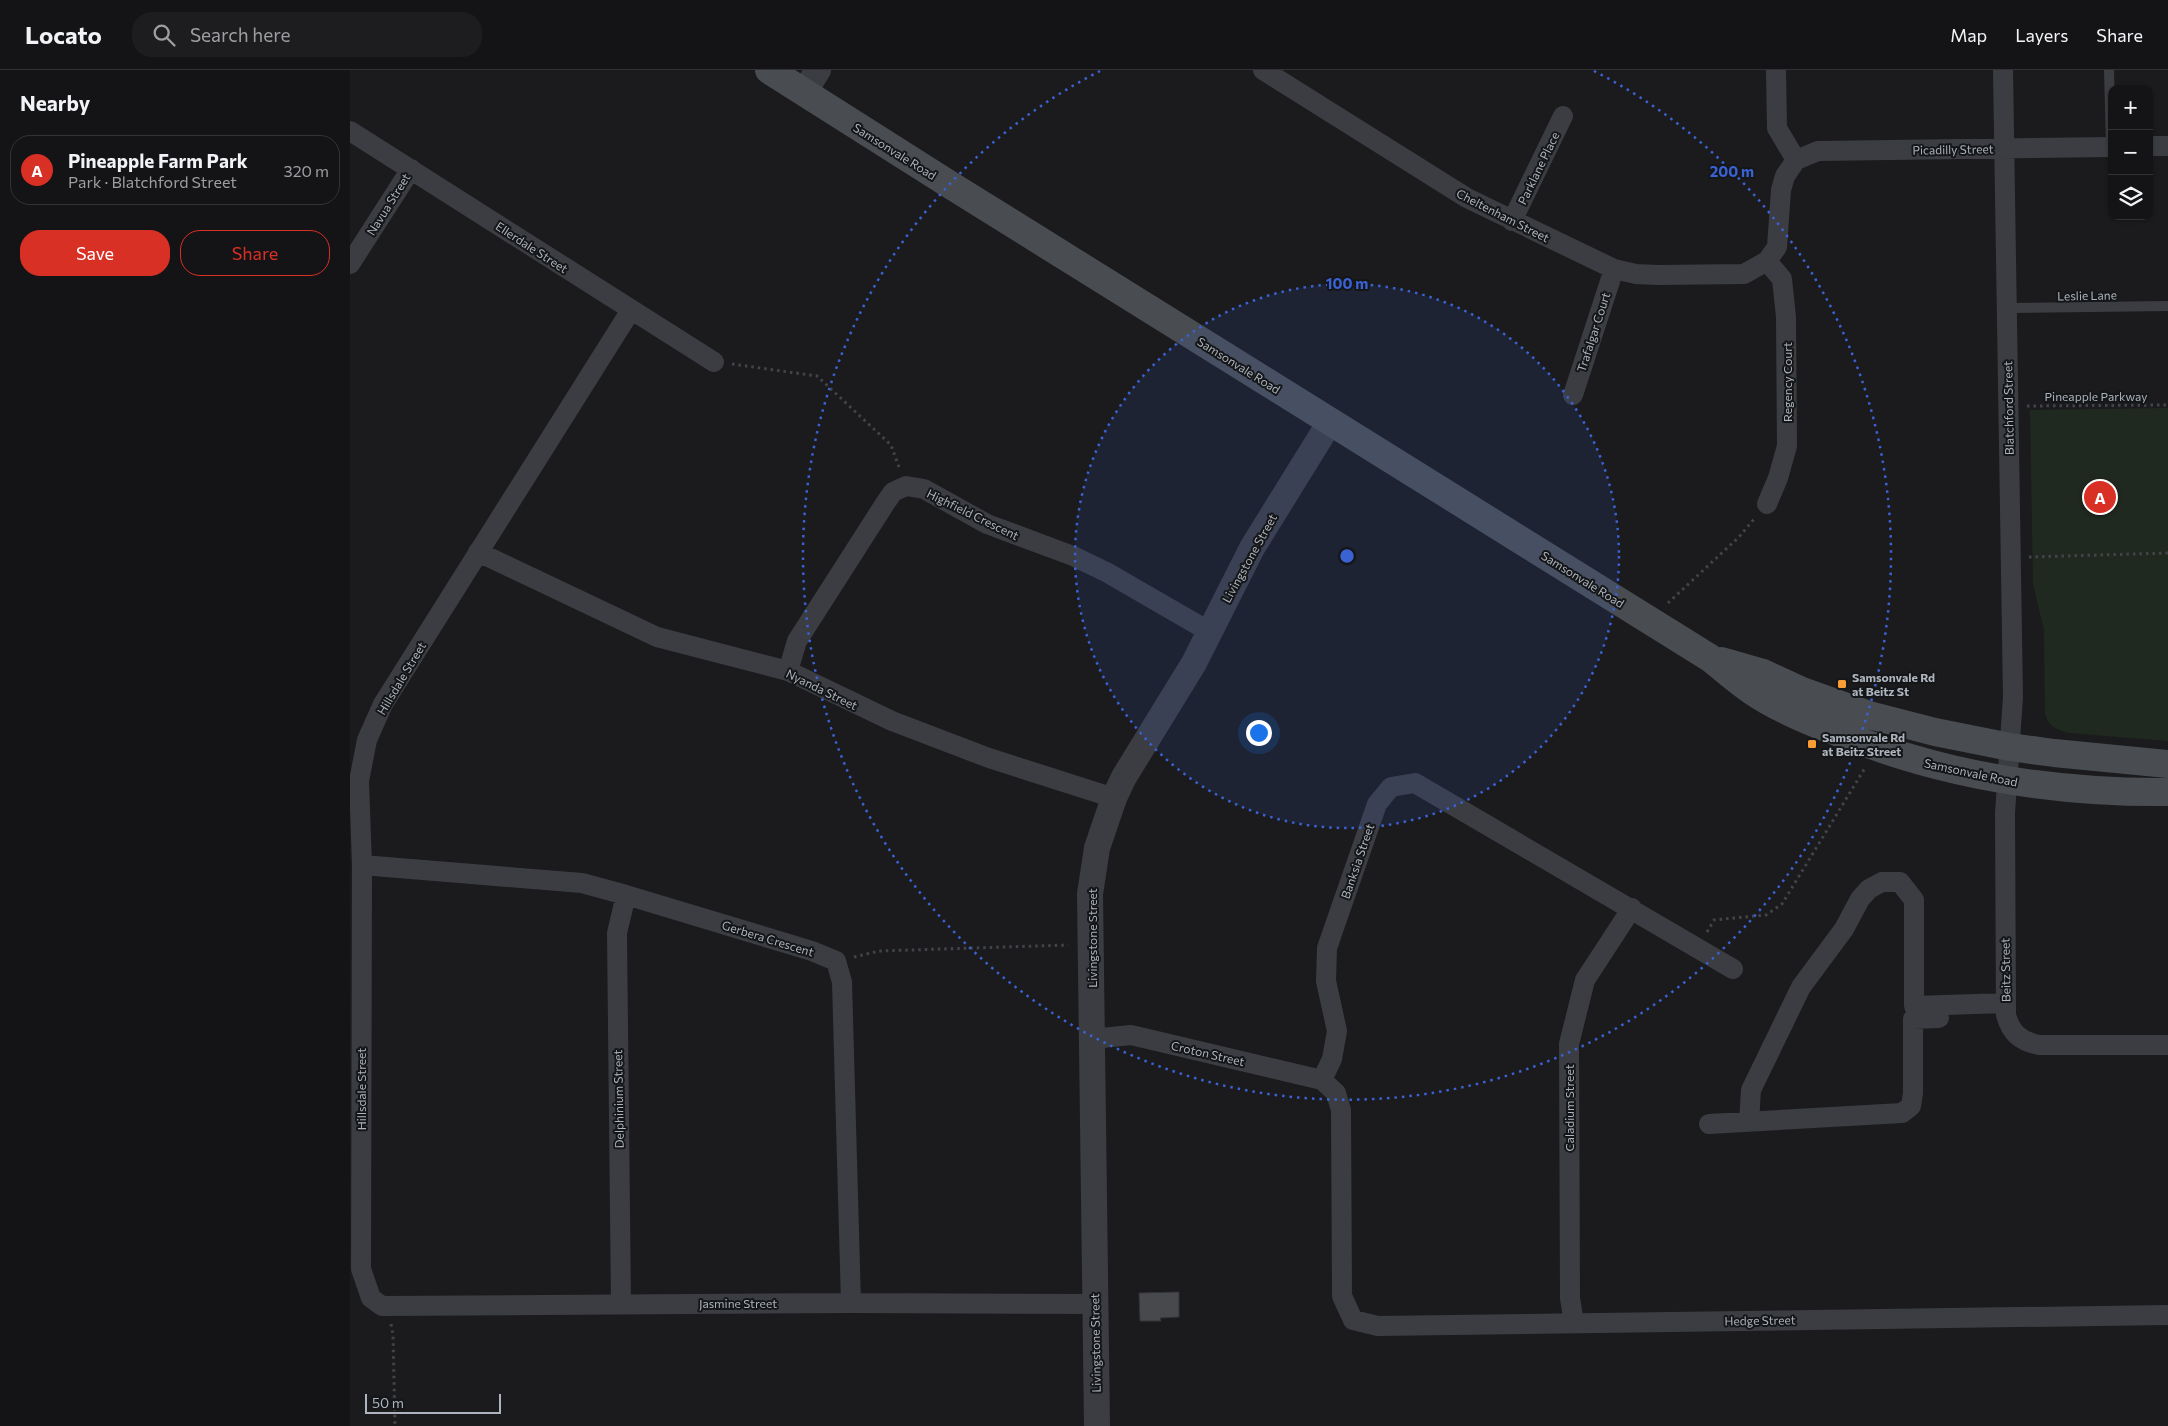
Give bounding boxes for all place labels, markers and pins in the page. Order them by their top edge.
pin: A [2084,478,2116,516]
centre of rings [1338,547,1356,565]
place label: Samsonvale Rd at Beitz St [1852,670,1935,698]
marker: Samsonvale Rd at Beitz St [1836,678,1848,690]
place label: Samsonvale Rd at Beitz Street [1822,730,1905,758]
marker: Samsonvale Rd at Beitz Street [1806,738,1818,750]

